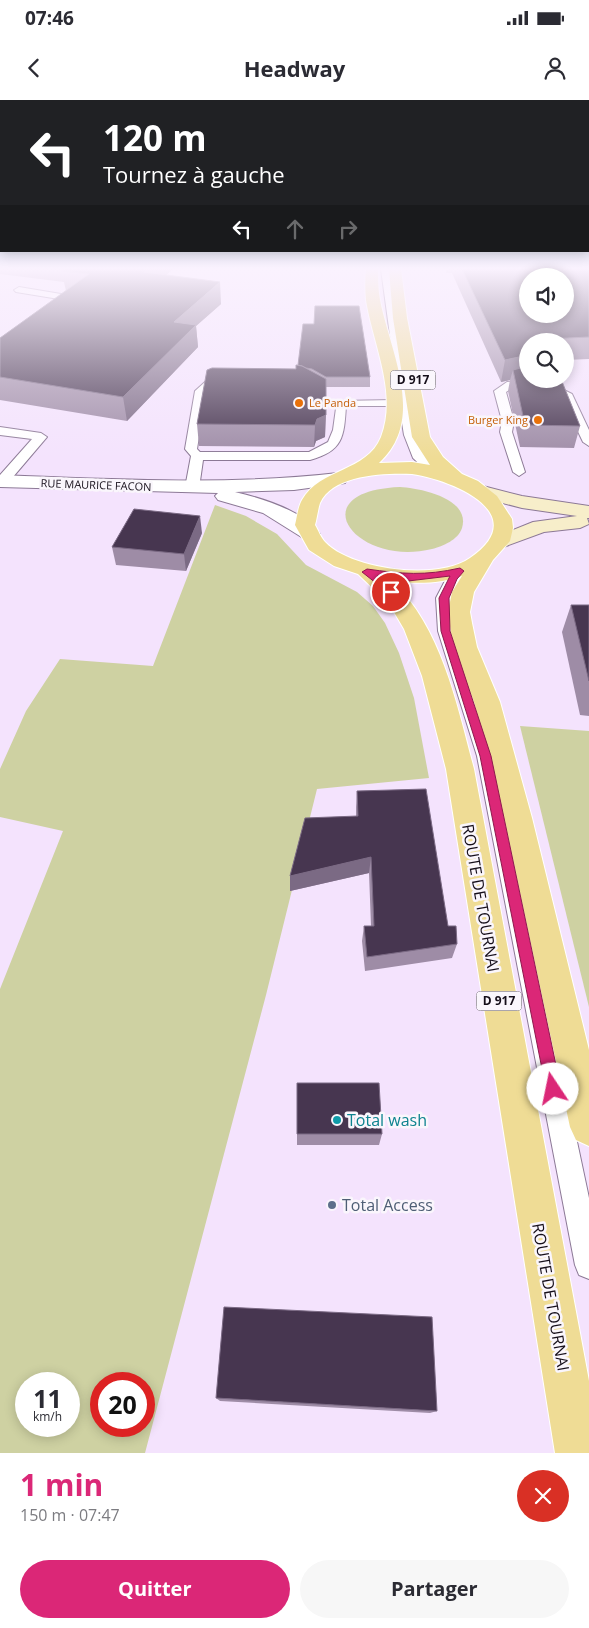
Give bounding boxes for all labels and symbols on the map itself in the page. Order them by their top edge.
road number: D 917 [390,370,436,390]
place label: Le Panda [309,395,356,410]
marker: Le Panda [293,397,305,409]
place label: Burger King [468,412,528,427]
marker: Burger King [532,414,544,426]
street label: RUE MAURICE FACON [40,475,152,494]
pin [370,571,412,613]
street label: ROUTE DE TOURNAI [457,822,505,974]
road number: D 917 [476,991,522,1010]
position arrow [526,1062,578,1114]
place label: Total wash [347,1109,427,1131]
marker: Total wash [331,1114,343,1126]
place label: Total Access [342,1194,433,1216]
marker: Total Access [326,1199,338,1211]
street label: ROUTE DE TOURNAI [527,1221,575,1373]
speed limit sign: 20 [90,1372,155,1437]

